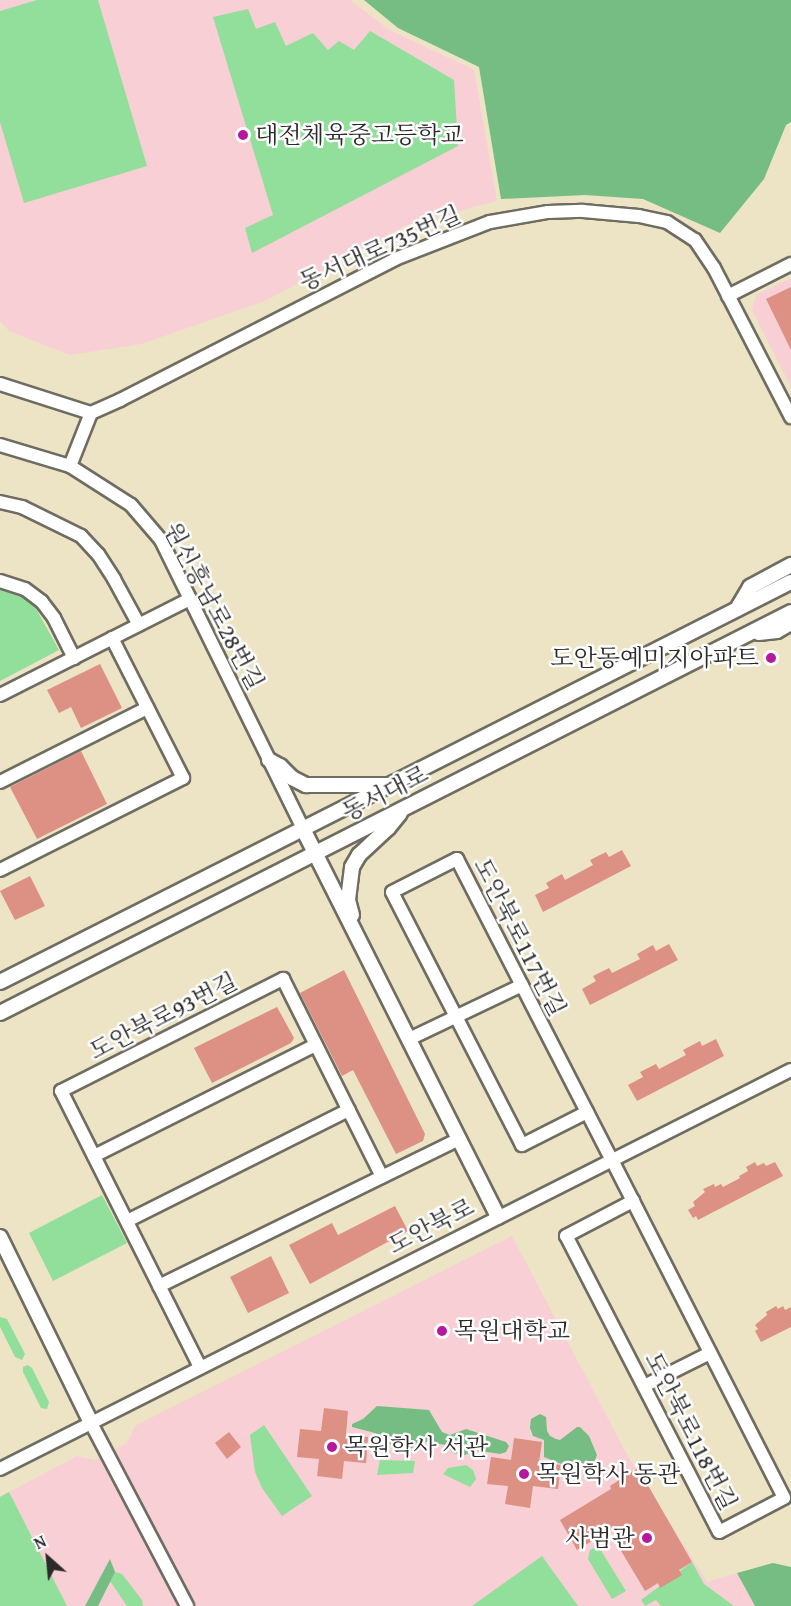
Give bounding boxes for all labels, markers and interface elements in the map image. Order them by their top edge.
place label: 대전체육중고등학교 [255,121,464,149]
marker: 대전체육중고등학교 [236,128,250,142]
street label: 동서대로735번길 [295,200,465,296]
street label: 원신흥남로28번길 [158,517,270,695]
place label: 도안동예미지아파트 [550,644,759,672]
marker: 도안동예미지아파트 [764,651,778,665]
street label: 동서대로 [337,759,433,827]
street label: 도안북로117번길 [468,853,572,1021]
street label: 도안북로93번길 [84,966,242,1066]
street label: 도안북로 [383,1192,479,1260]
place label: 목원대학교 [454,1317,570,1345]
marker: 목원대학교 [435,1324,449,1338]
street label: 도안북로118번길 [639,1347,743,1515]
place label: 목원학사 서관 [344,1433,488,1461]
marker: 목원학사 서관 [325,1440,339,1454]
place label: 목원학사 동관 [536,1460,680,1488]
marker: 목원학사 동관 [517,1467,531,1481]
place label: 사범관 [565,1524,635,1552]
north arrow [18,1528,78,1588]
text: N [30,1529,50,1555]
marker: 사범관 [640,1531,654,1545]

